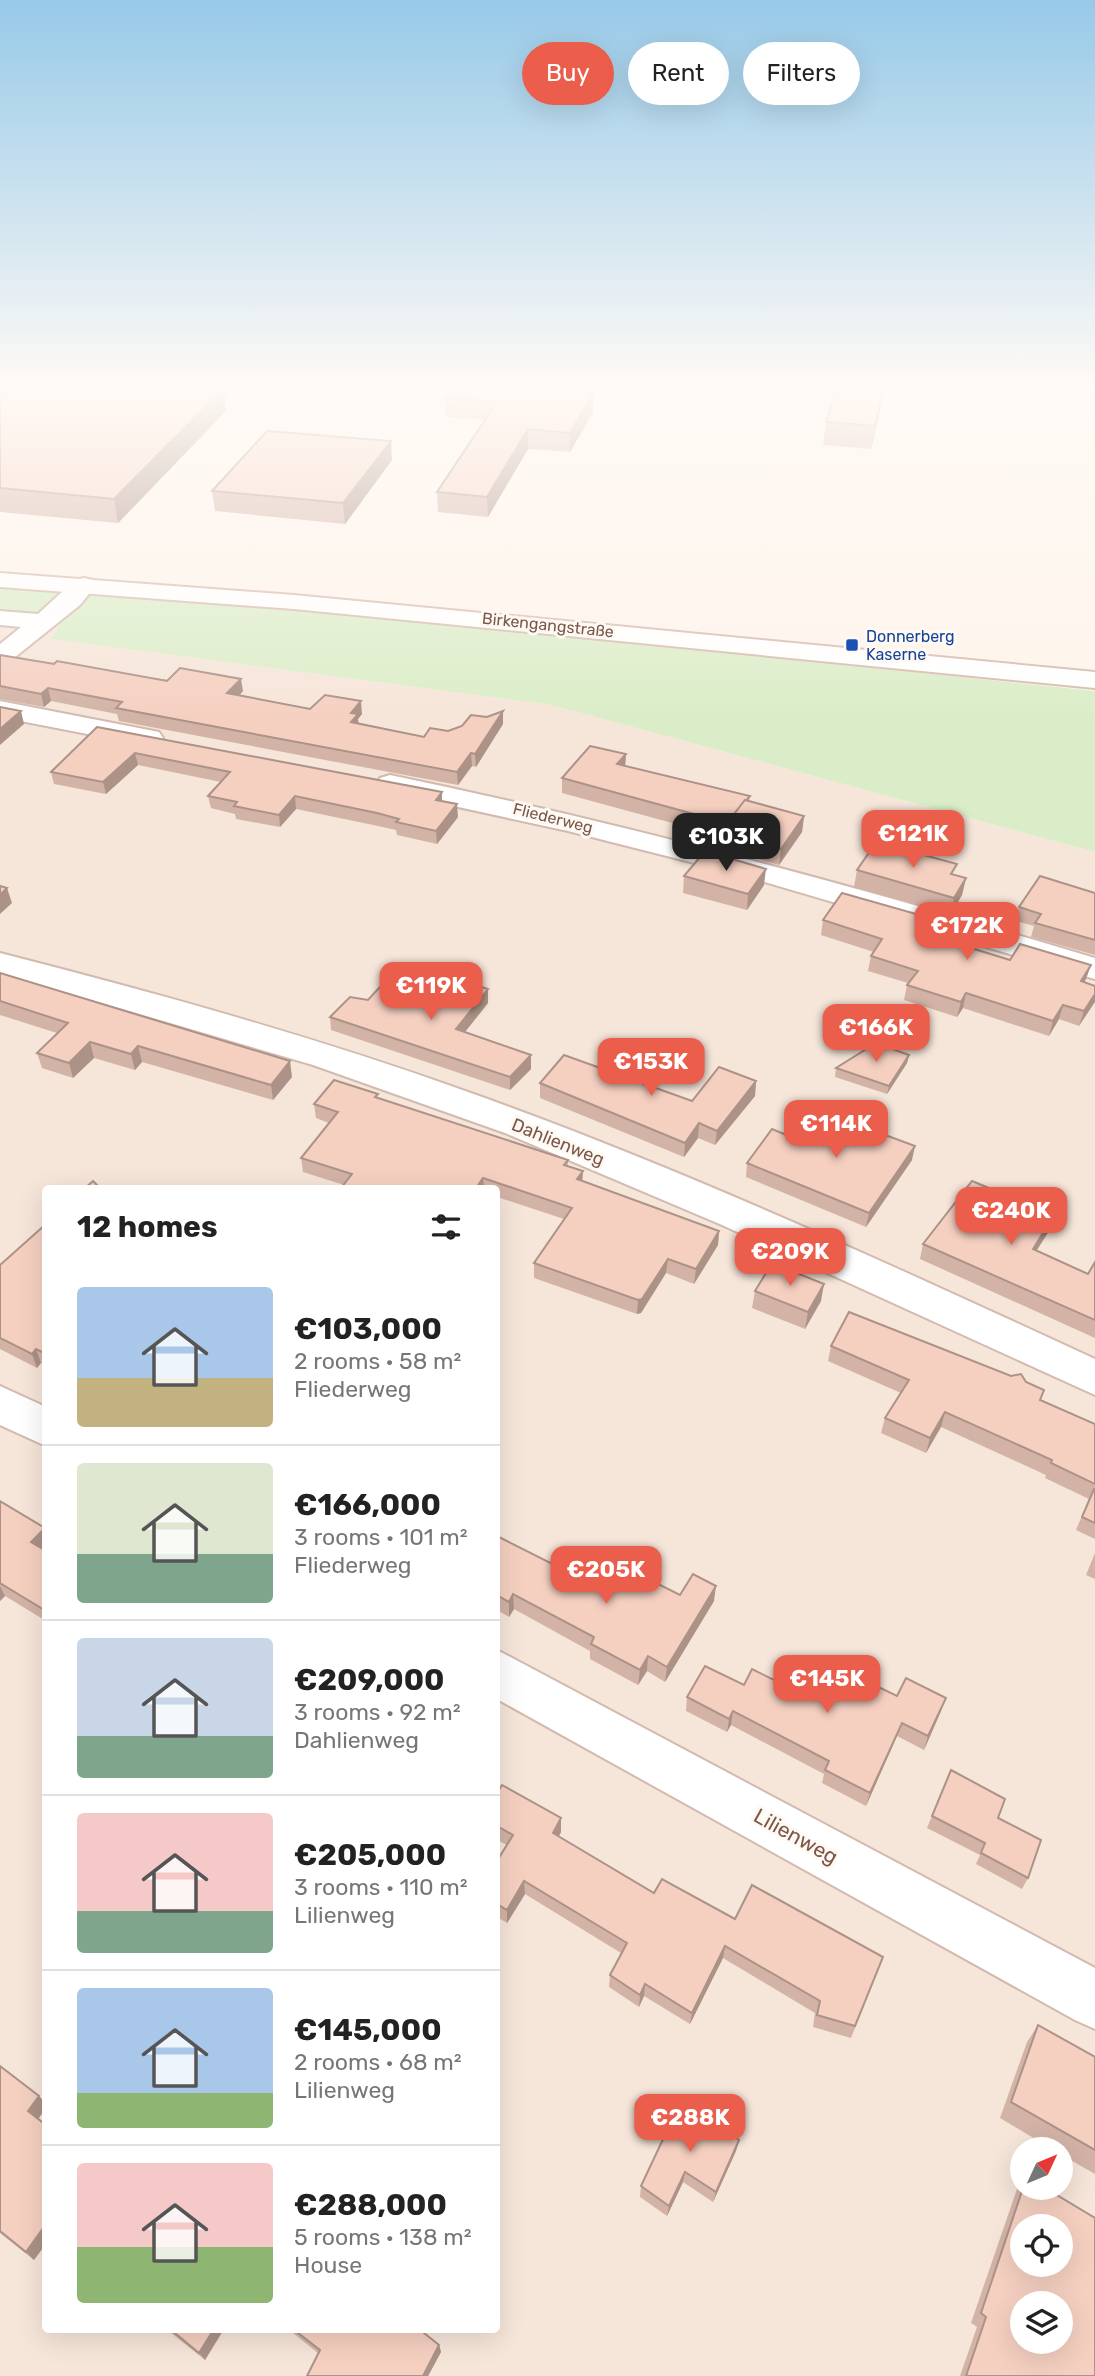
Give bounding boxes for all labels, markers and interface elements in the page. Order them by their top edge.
chip: Buy [522,42,614,105]
chip: Rent [628,42,729,105]
chip: Filters [743,42,860,105]
street label: Birkengangstraße [481,609,615,641]
place label: Donnerberg Kaserne [866,627,955,664]
marker: Donnerberg Kaserne [844,637,860,653]
street label: Fliederweg [511,799,595,837]
pin: €121K [864,810,962,870]
pin: €103K [677,814,775,873]
text: €121K [877,819,949,847]
text: €103K [688,822,764,850]
pin: €172K [918,902,1016,962]
text: €172K [931,911,1003,939]
pin: €119K [382,962,480,1022]
text: €119K [396,971,466,999]
pin: €166K [827,1004,925,1064]
text: €166K [839,1013,913,1041]
pin: €153K [602,1038,700,1098]
text: €153K [614,1047,688,1075]
pin: €114K [787,1100,885,1160]
text: €114K [800,1109,872,1137]
street label: Dahlienweg [508,1113,608,1171]
pin: €240K [962,1188,1060,1247]
text: €240K [971,1196,1051,1224]
icon: filters [427,1208,465,1246]
text: 12 homes [77,1209,218,1245]
pin: €209K [741,1228,839,1288]
text: €209K [751,1237,829,1265]
text: €103,000 [294,1311,442,1347]
icon: home [133,1315,217,1399]
text: 2 rooms · 58 m² [294,1347,461,1375]
text: Fliederweg [294,1375,412,1403]
text: €166,000 [294,1487,441,1523]
icon: home [133,1491,217,1575]
text: 3 rooms · 101 m² [294,1523,468,1551]
pin: €205K [557,1546,655,1606]
text: Fliederweg [294,1551,412,1579]
text: €205K [567,1555,645,1583]
pin: €145K [778,1656,876,1715]
text: €209,000 [294,1662,444,1698]
text: €145K [789,1664,865,1692]
icon: home [133,1666,217,1750]
text: 3 rooms · 92 m² [294,1698,460,1726]
text: Dahlienweg [294,1726,419,1754]
street label: Lilienweg [750,1803,842,1869]
text: €205,000 [294,1837,446,1873]
icon: home [133,1841,217,1925]
text: 3 rooms · 110 m² [294,1873,468,1901]
text: Lilienweg [294,1901,395,1929]
text: €145,000 [294,2012,442,2048]
icon: home [133,2016,217,2100]
text: 2 rooms · 68 m² [294,2048,462,2076]
text: Lilienweg [294,2076,395,2104]
pin: €288K [641,2094,739,2154]
text: €288K [650,2103,730,2131]
north arrow [1010,2137,1073,2200]
map controls [1010,2137,1073,2354]
text: €288,000 [294,2187,447,2223]
icon: home [133,2191,217,2275]
button: locate [1010,2214,1073,2277]
text: 5 rooms · 138 m² [294,2223,471,2251]
text: House [294,2251,362,2279]
button: layers [1010,2291,1073,2354]

